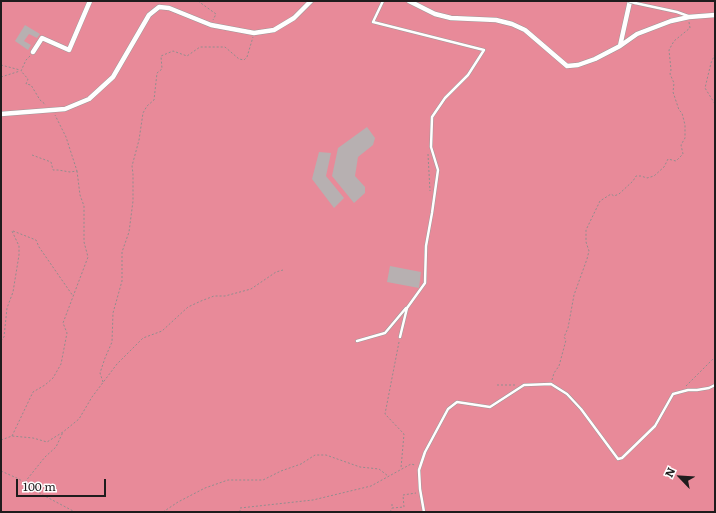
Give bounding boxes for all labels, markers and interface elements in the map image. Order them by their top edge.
north arrow [660,457,700,497]
text: N [660,464,678,480]
scale bar [18,471,108,497]
text: 100 m [23,477,56,495]

